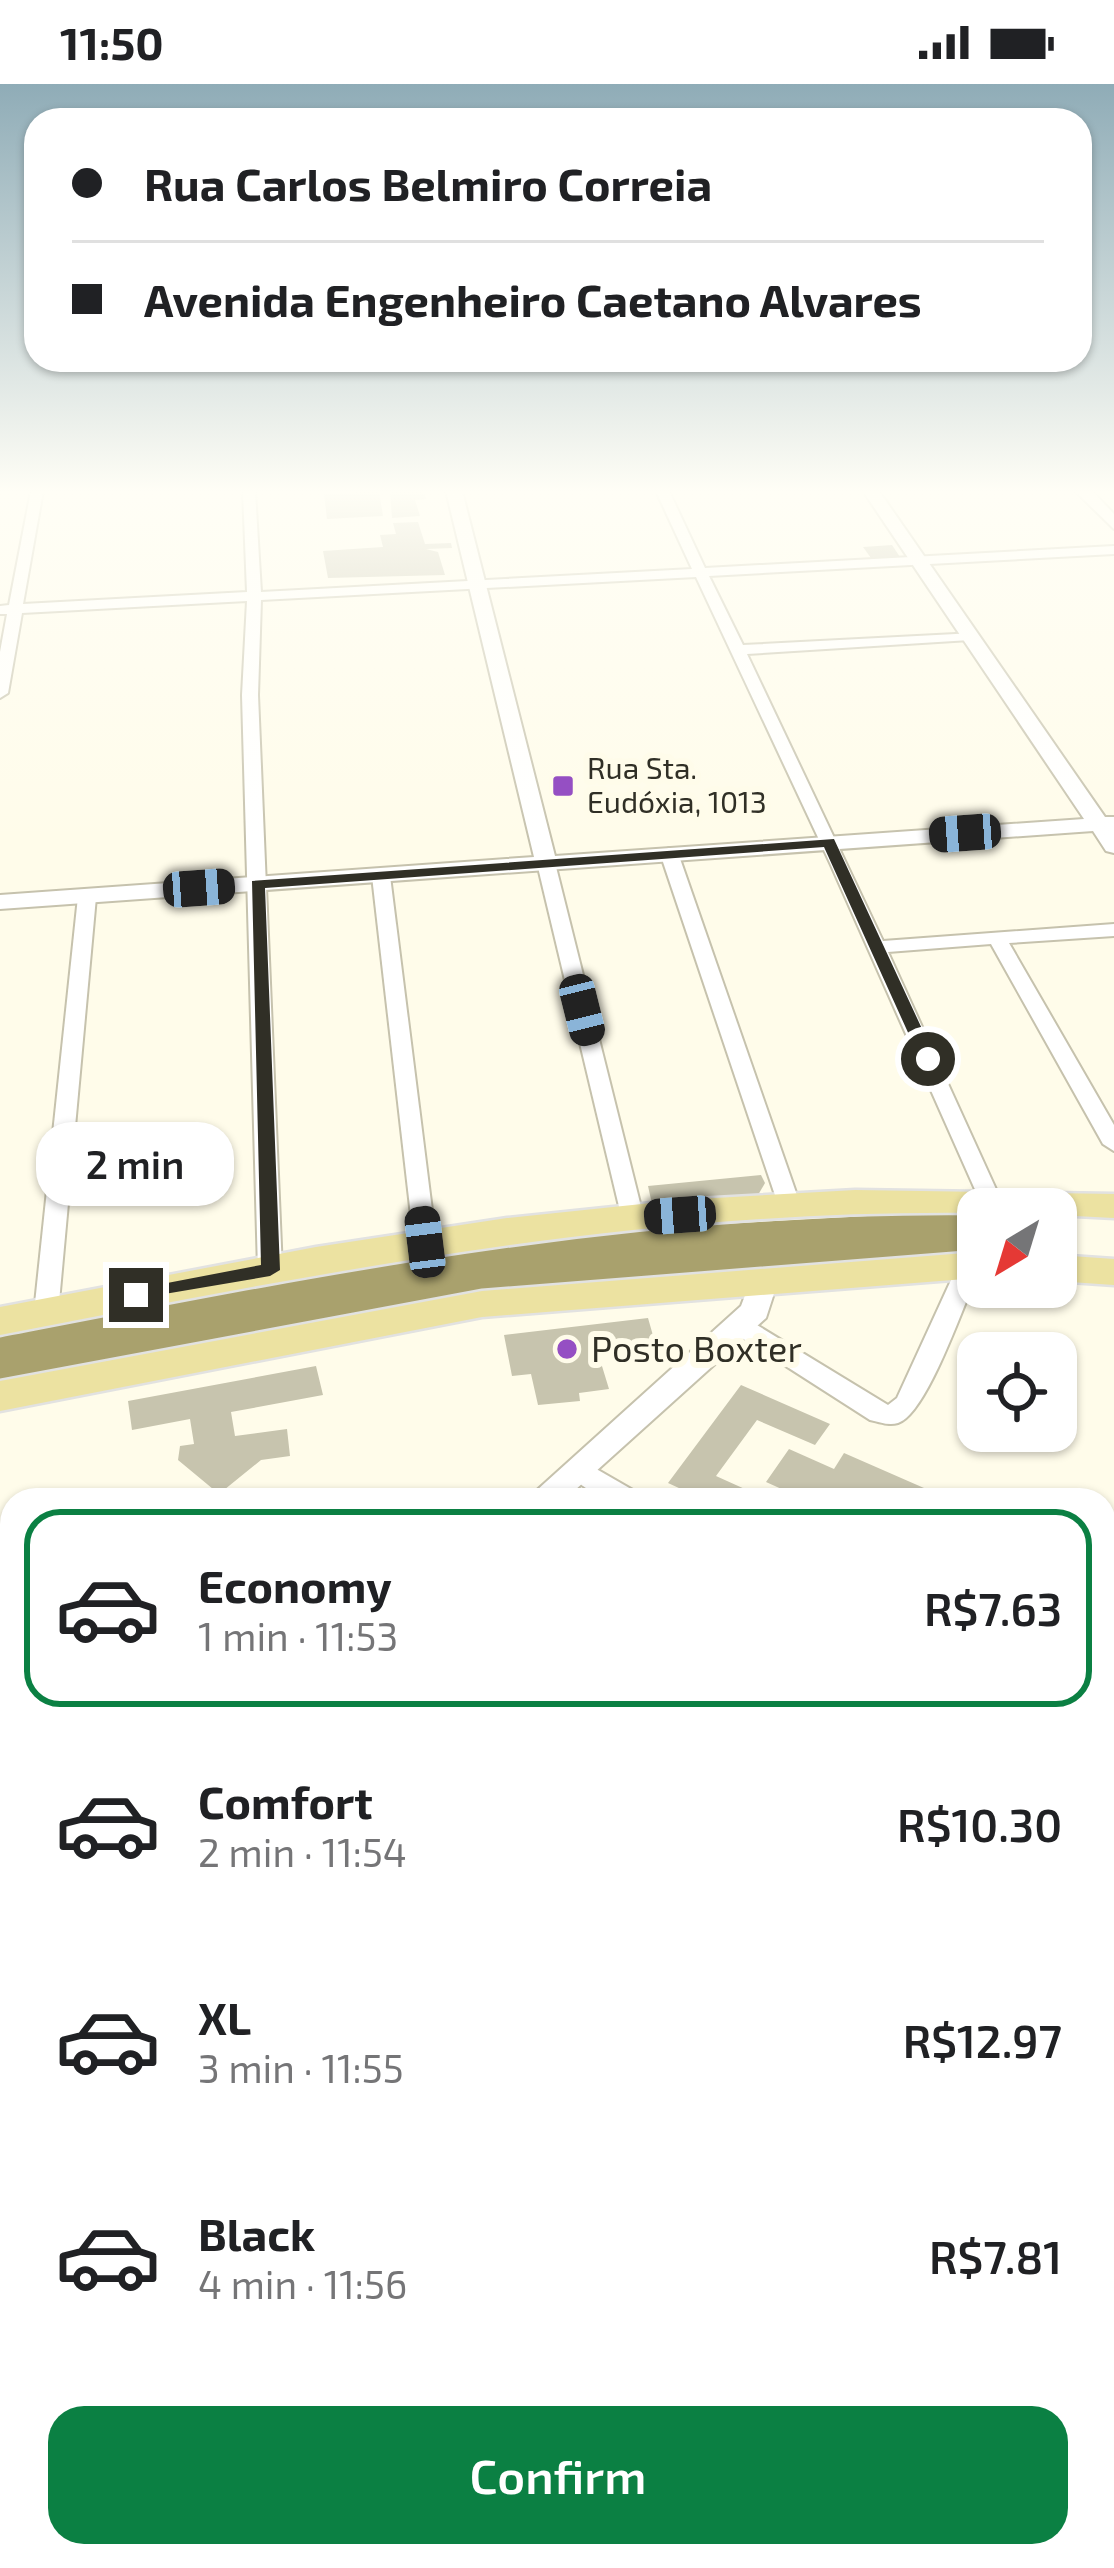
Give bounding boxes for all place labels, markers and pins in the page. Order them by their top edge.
place label: Rua Sta. Eudóxia, 1013 [587,749,767,819]
marker: Rua Sta. Eudóxia, 1013 [550,773,576,799]
place label: Posto Boxter [591,1326,802,1369]
marker: Posto Boxter [554,1336,580,1362]

